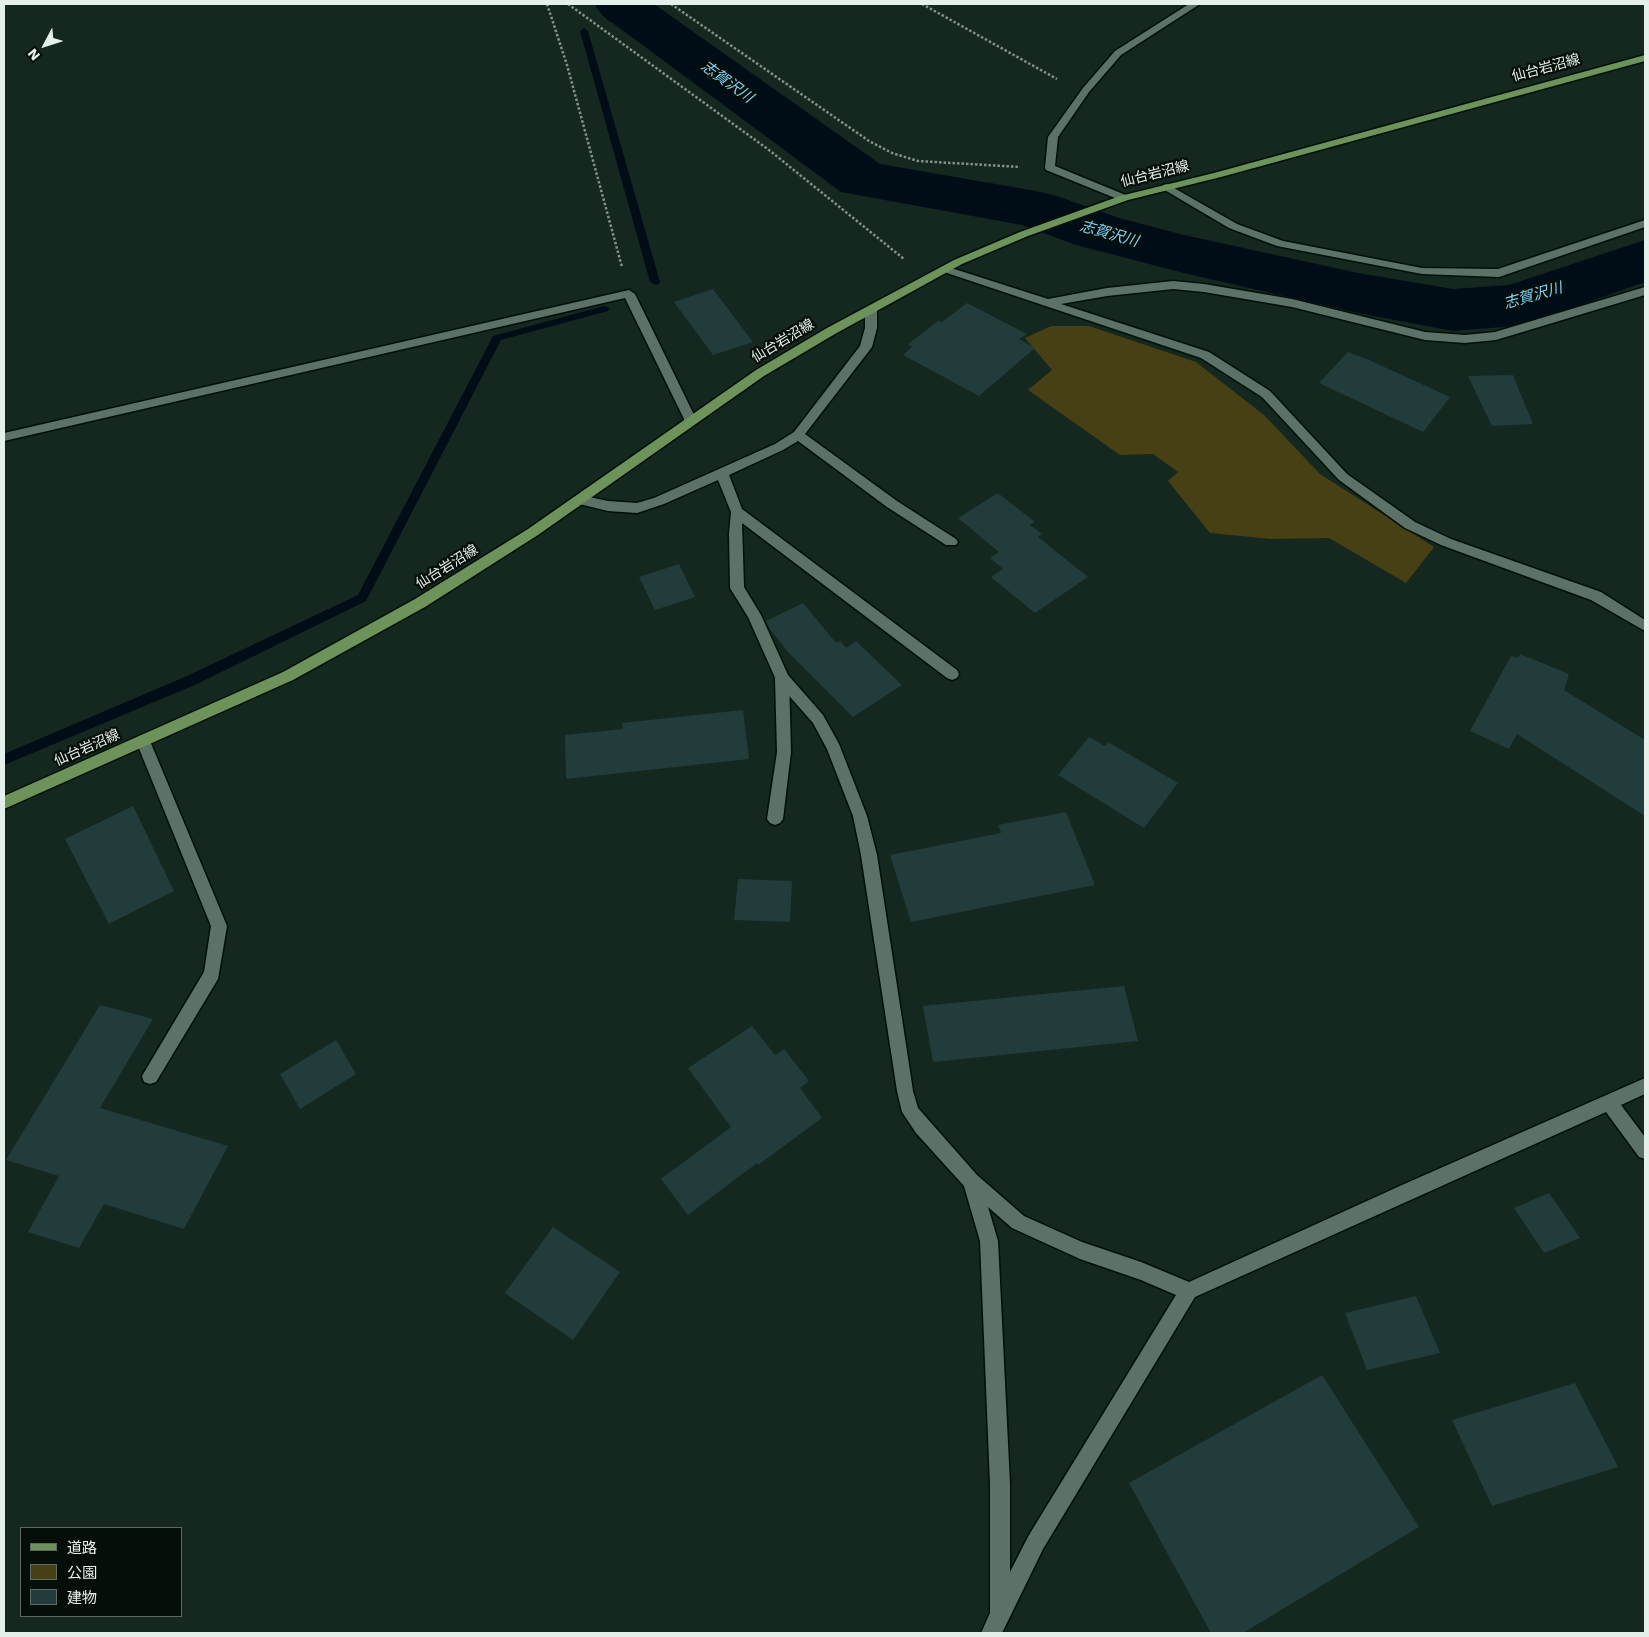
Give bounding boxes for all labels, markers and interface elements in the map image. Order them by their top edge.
north arrow [20,20,70,70]
text: N [24,46,43,64]
street label: 仙台岩沼線 [1510,51,1582,85]
water label: 志賀沢川 [697,57,757,107]
street label: 仙台岩沼線 [1119,157,1191,191]
water label: 志賀沢川 [1078,217,1140,251]
water label: 志賀沢川 [1502,279,1564,313]
street label: 仙台岩沼線 [749,316,817,366]
street label: 仙台岩沼線 [413,541,481,593]
street label: 仙台岩沼線 [52,726,122,770]
legend [20,1527,182,1617]
text: 道路 [67,1539,97,1557]
text: 公園 [67,1564,97,1582]
text: 建物 [67,1589,97,1607]

